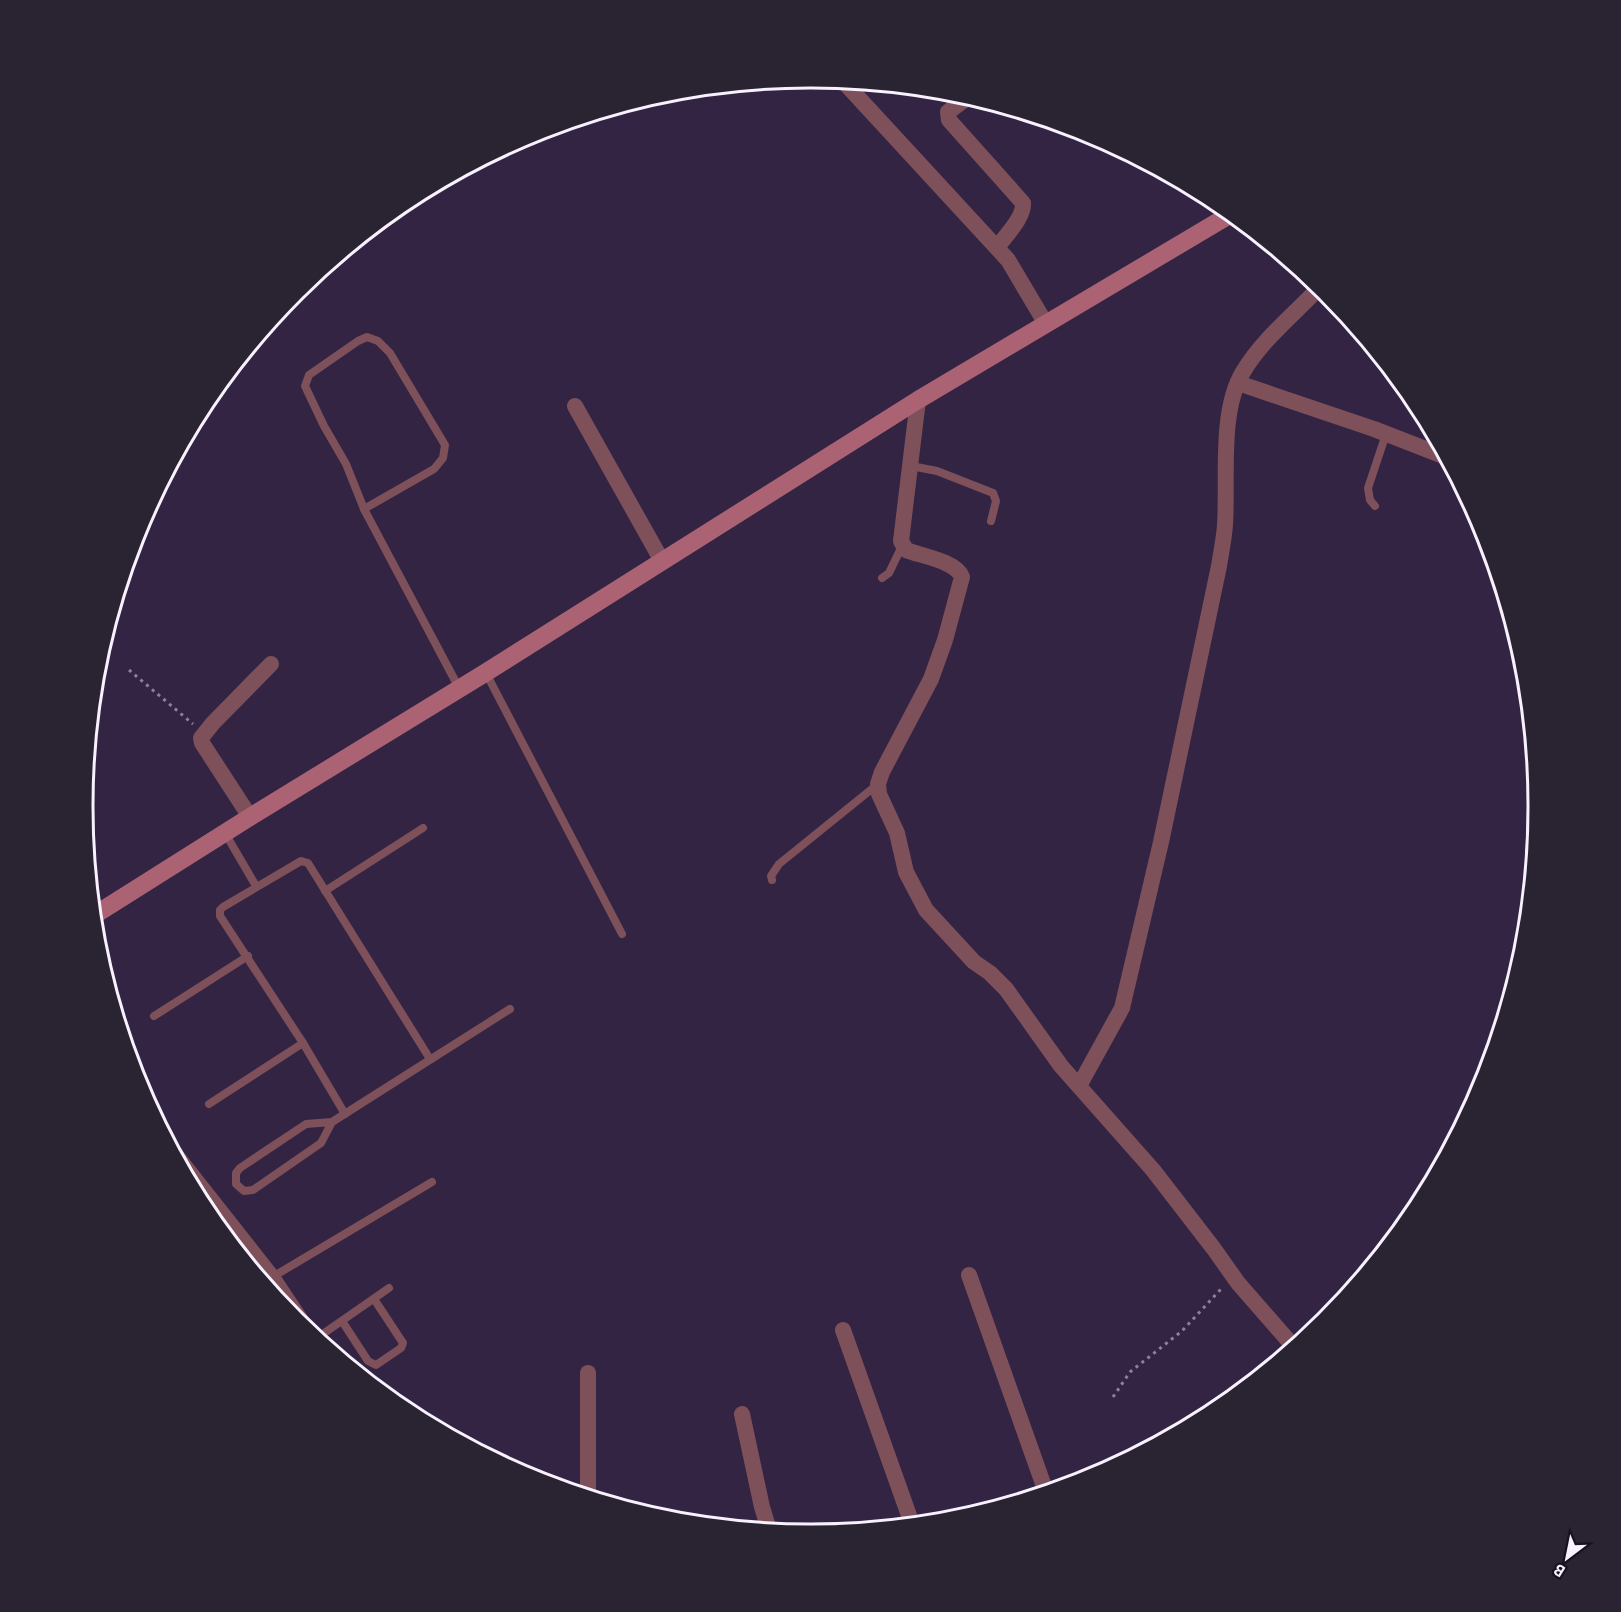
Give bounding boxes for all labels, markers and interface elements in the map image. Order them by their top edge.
north arrow [1537,1528,1597,1588]
text: B [1550,1560,1568,1582]

